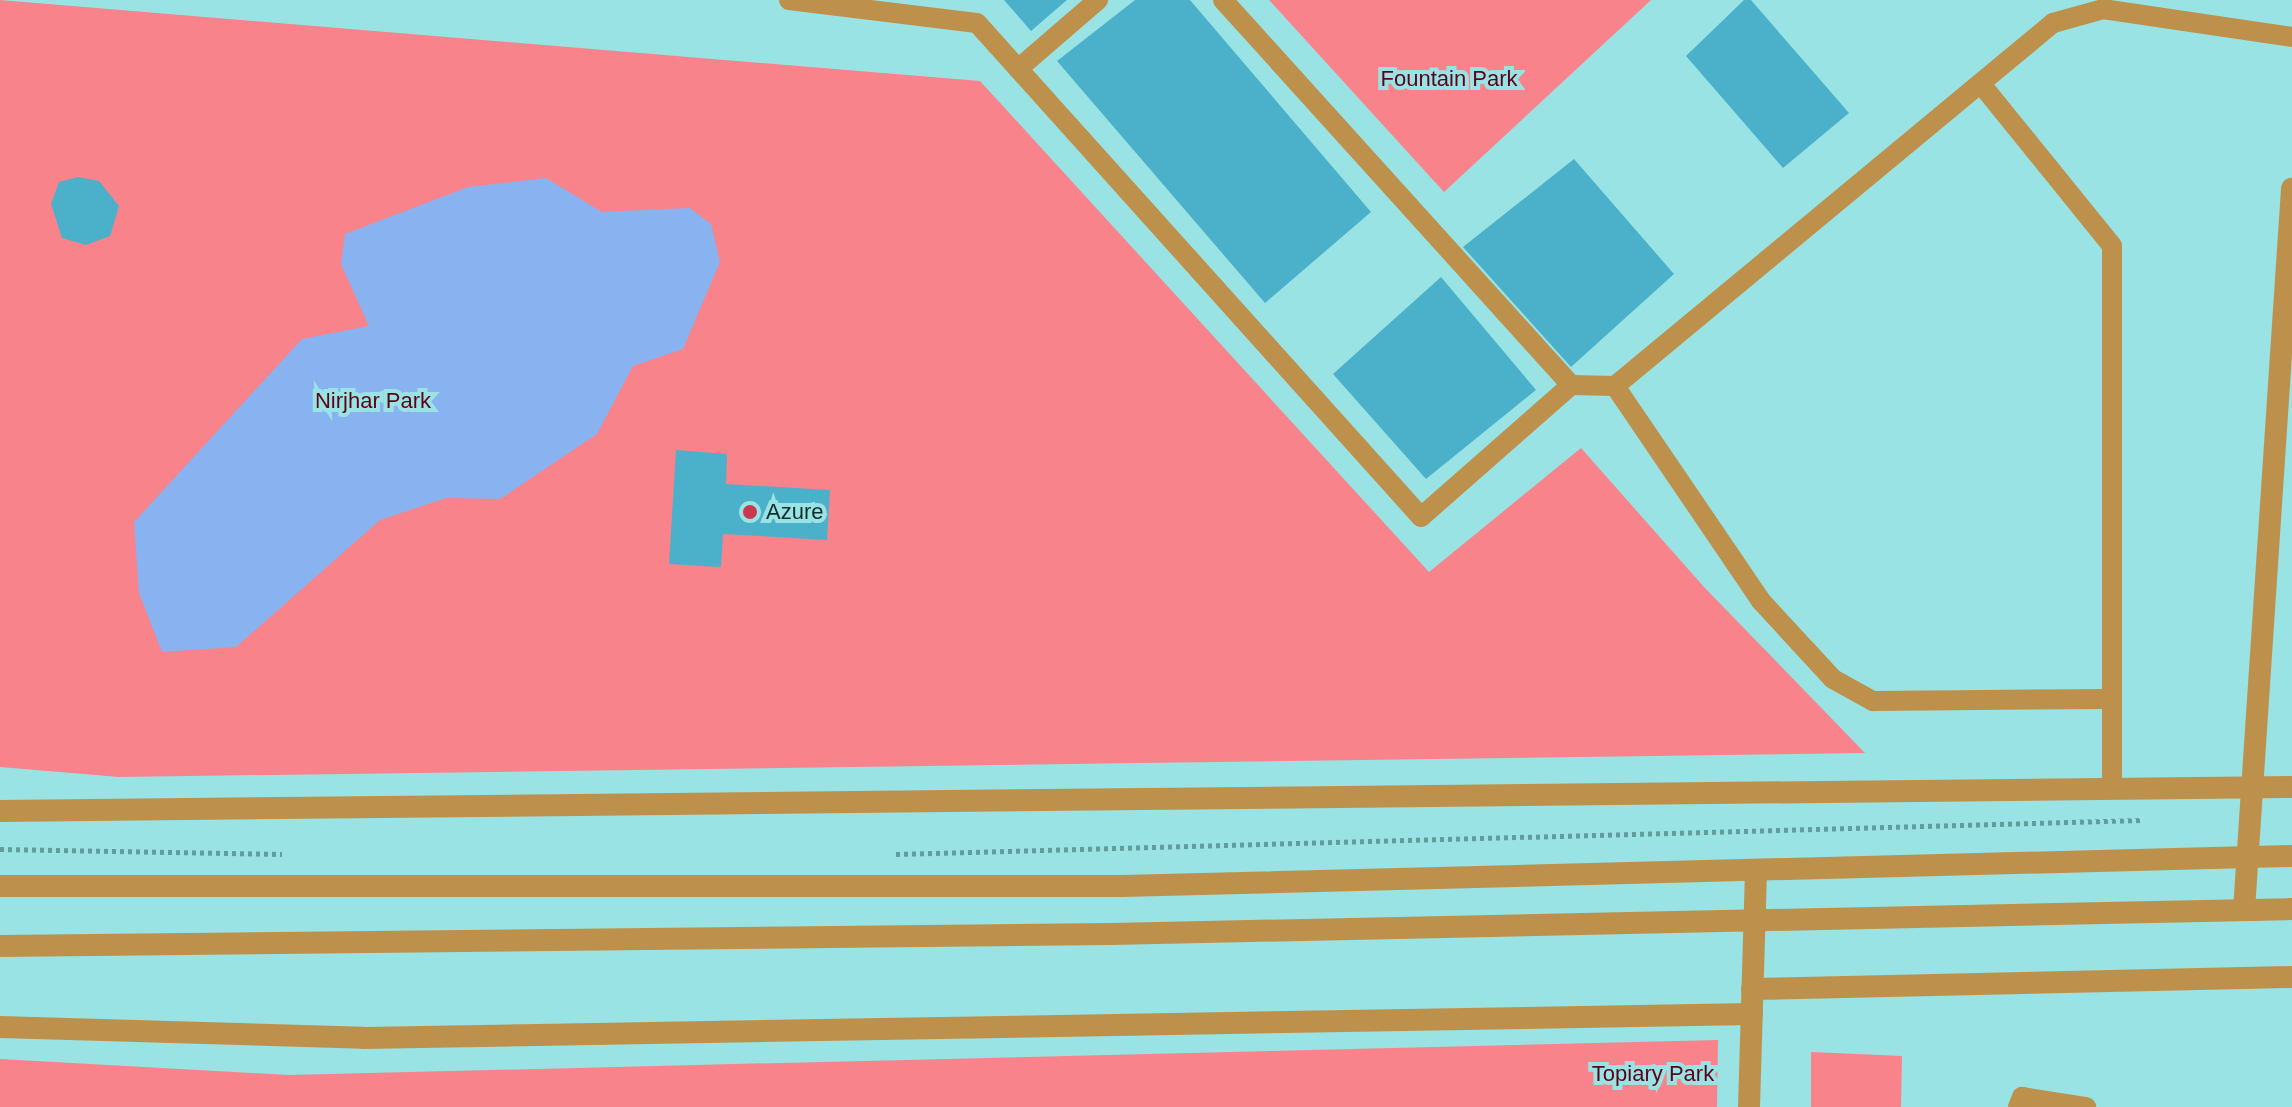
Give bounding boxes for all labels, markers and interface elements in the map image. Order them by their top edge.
park label: Fountain Park [1381,66,1517,92]
park label: Nirjhar Park [315,388,431,414]
place label: Azure [766,499,823,525]
marker: Azure [741,503,759,521]
park label: Topiary Park [1592,1061,1714,1087]

